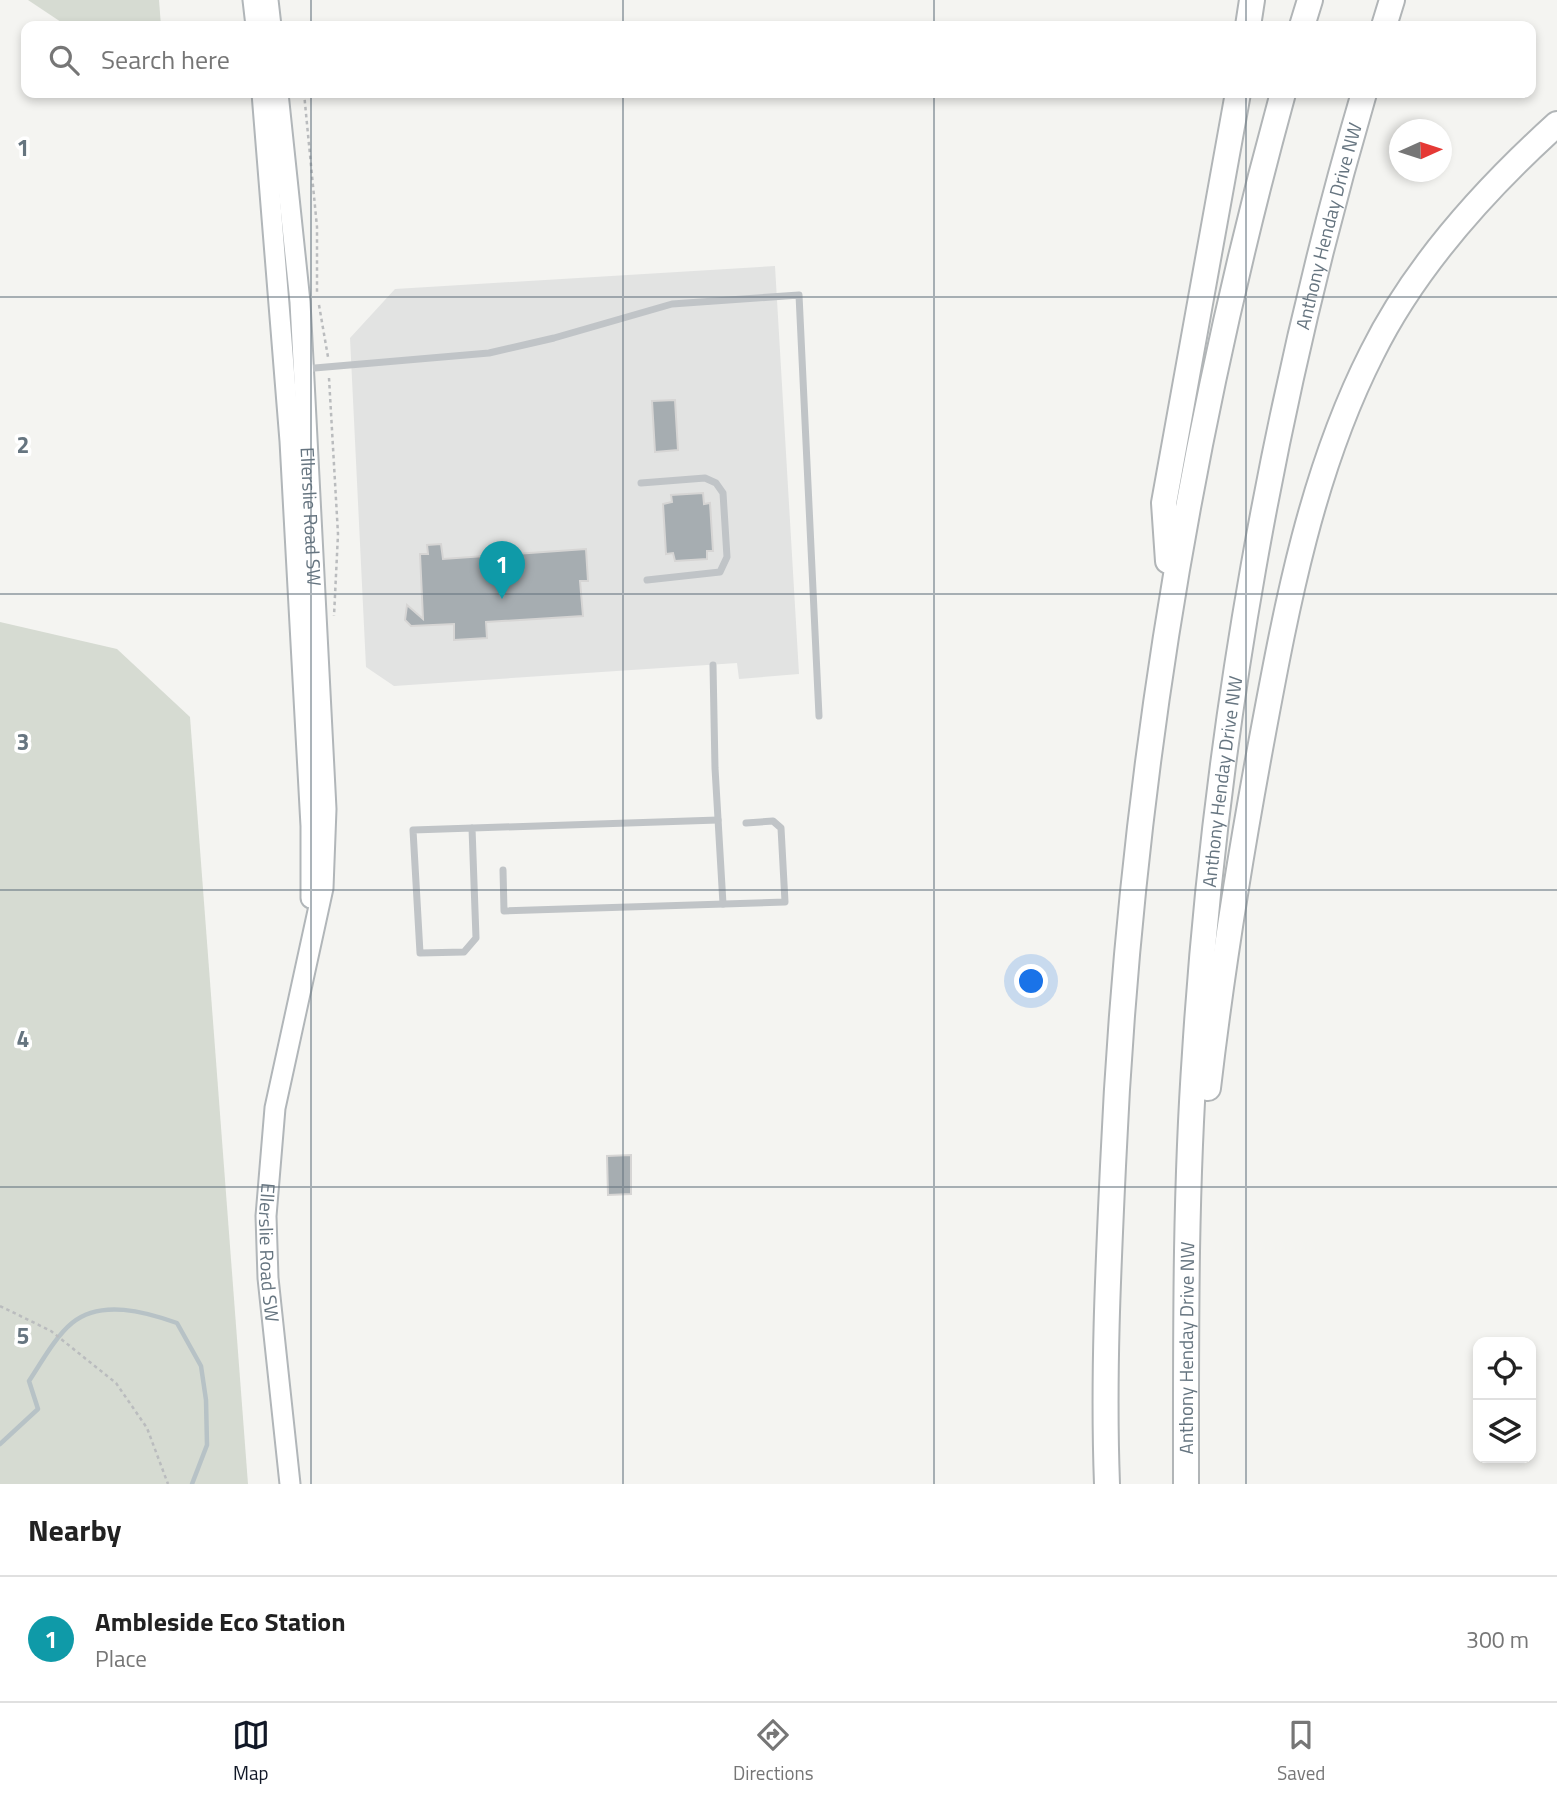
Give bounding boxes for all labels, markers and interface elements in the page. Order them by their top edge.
search box [21,21,1536,98]
text: Search here [101,40,230,79]
icon: search [45,41,83,79]
street label: Anthony Henday Drive NW [1287,119,1369,332]
north arrow [1389,119,1452,182]
text: 1 [17,130,29,165]
text: 2 [17,427,29,462]
street label: Ellerslie Road SW [293,446,330,587]
pin: 1 [479,541,525,599]
street label: Anthony Henday Drive NW [1194,674,1249,889]
text: 3 [17,724,29,759]
your location [1014,964,1048,998]
text: 4 [17,1021,29,1056]
street label: Ellerslie Road SW [252,1182,288,1324]
street label: Anthony Henday Drive NW [1171,1241,1201,1454]
text: 5 [17,1318,29,1353]
map controls [1473,1337,1536,1463]
button: locate [1473,1337,1536,1400]
button: layers [1473,1400,1536,1463]
text: Nearby [28,1507,121,1553]
text: Ambleside Eco Station [95,1602,346,1641]
text: 1 [45,1622,57,1657]
text: 300 m [1466,1622,1529,1657]
text: Place [95,1641,147,1676]
tab: Map [232,1716,270,1787]
tab: Directions [733,1716,814,1787]
tab: Saved [1277,1716,1325,1787]

